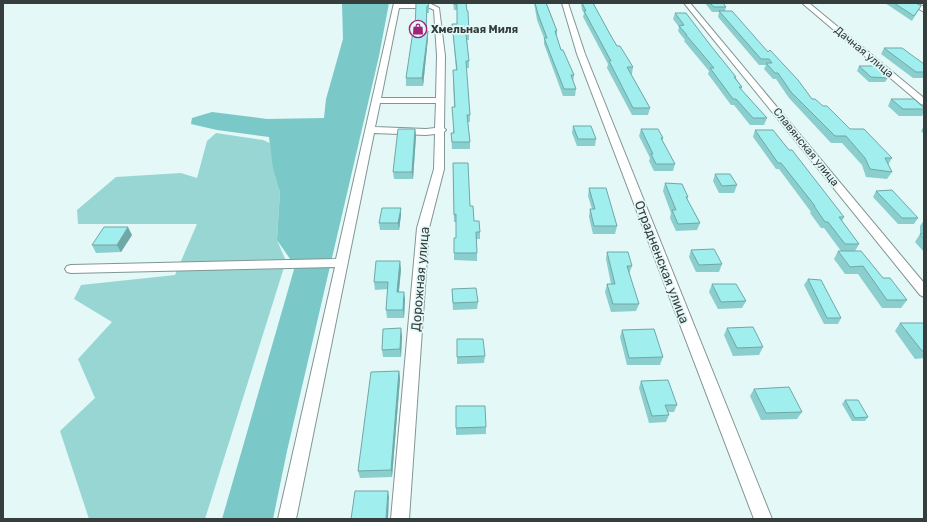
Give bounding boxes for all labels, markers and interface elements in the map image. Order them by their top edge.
shop icon: Хмельная Миля [408,19,428,39]
place label: Хмельная Миля [431,23,518,36]
street label: Дачная улица [832,24,896,80]
street label: Славянская улица [770,105,842,189]
street label: Отрадненская улица [632,198,692,326]
street label: Дорожная улица [408,226,432,332]

